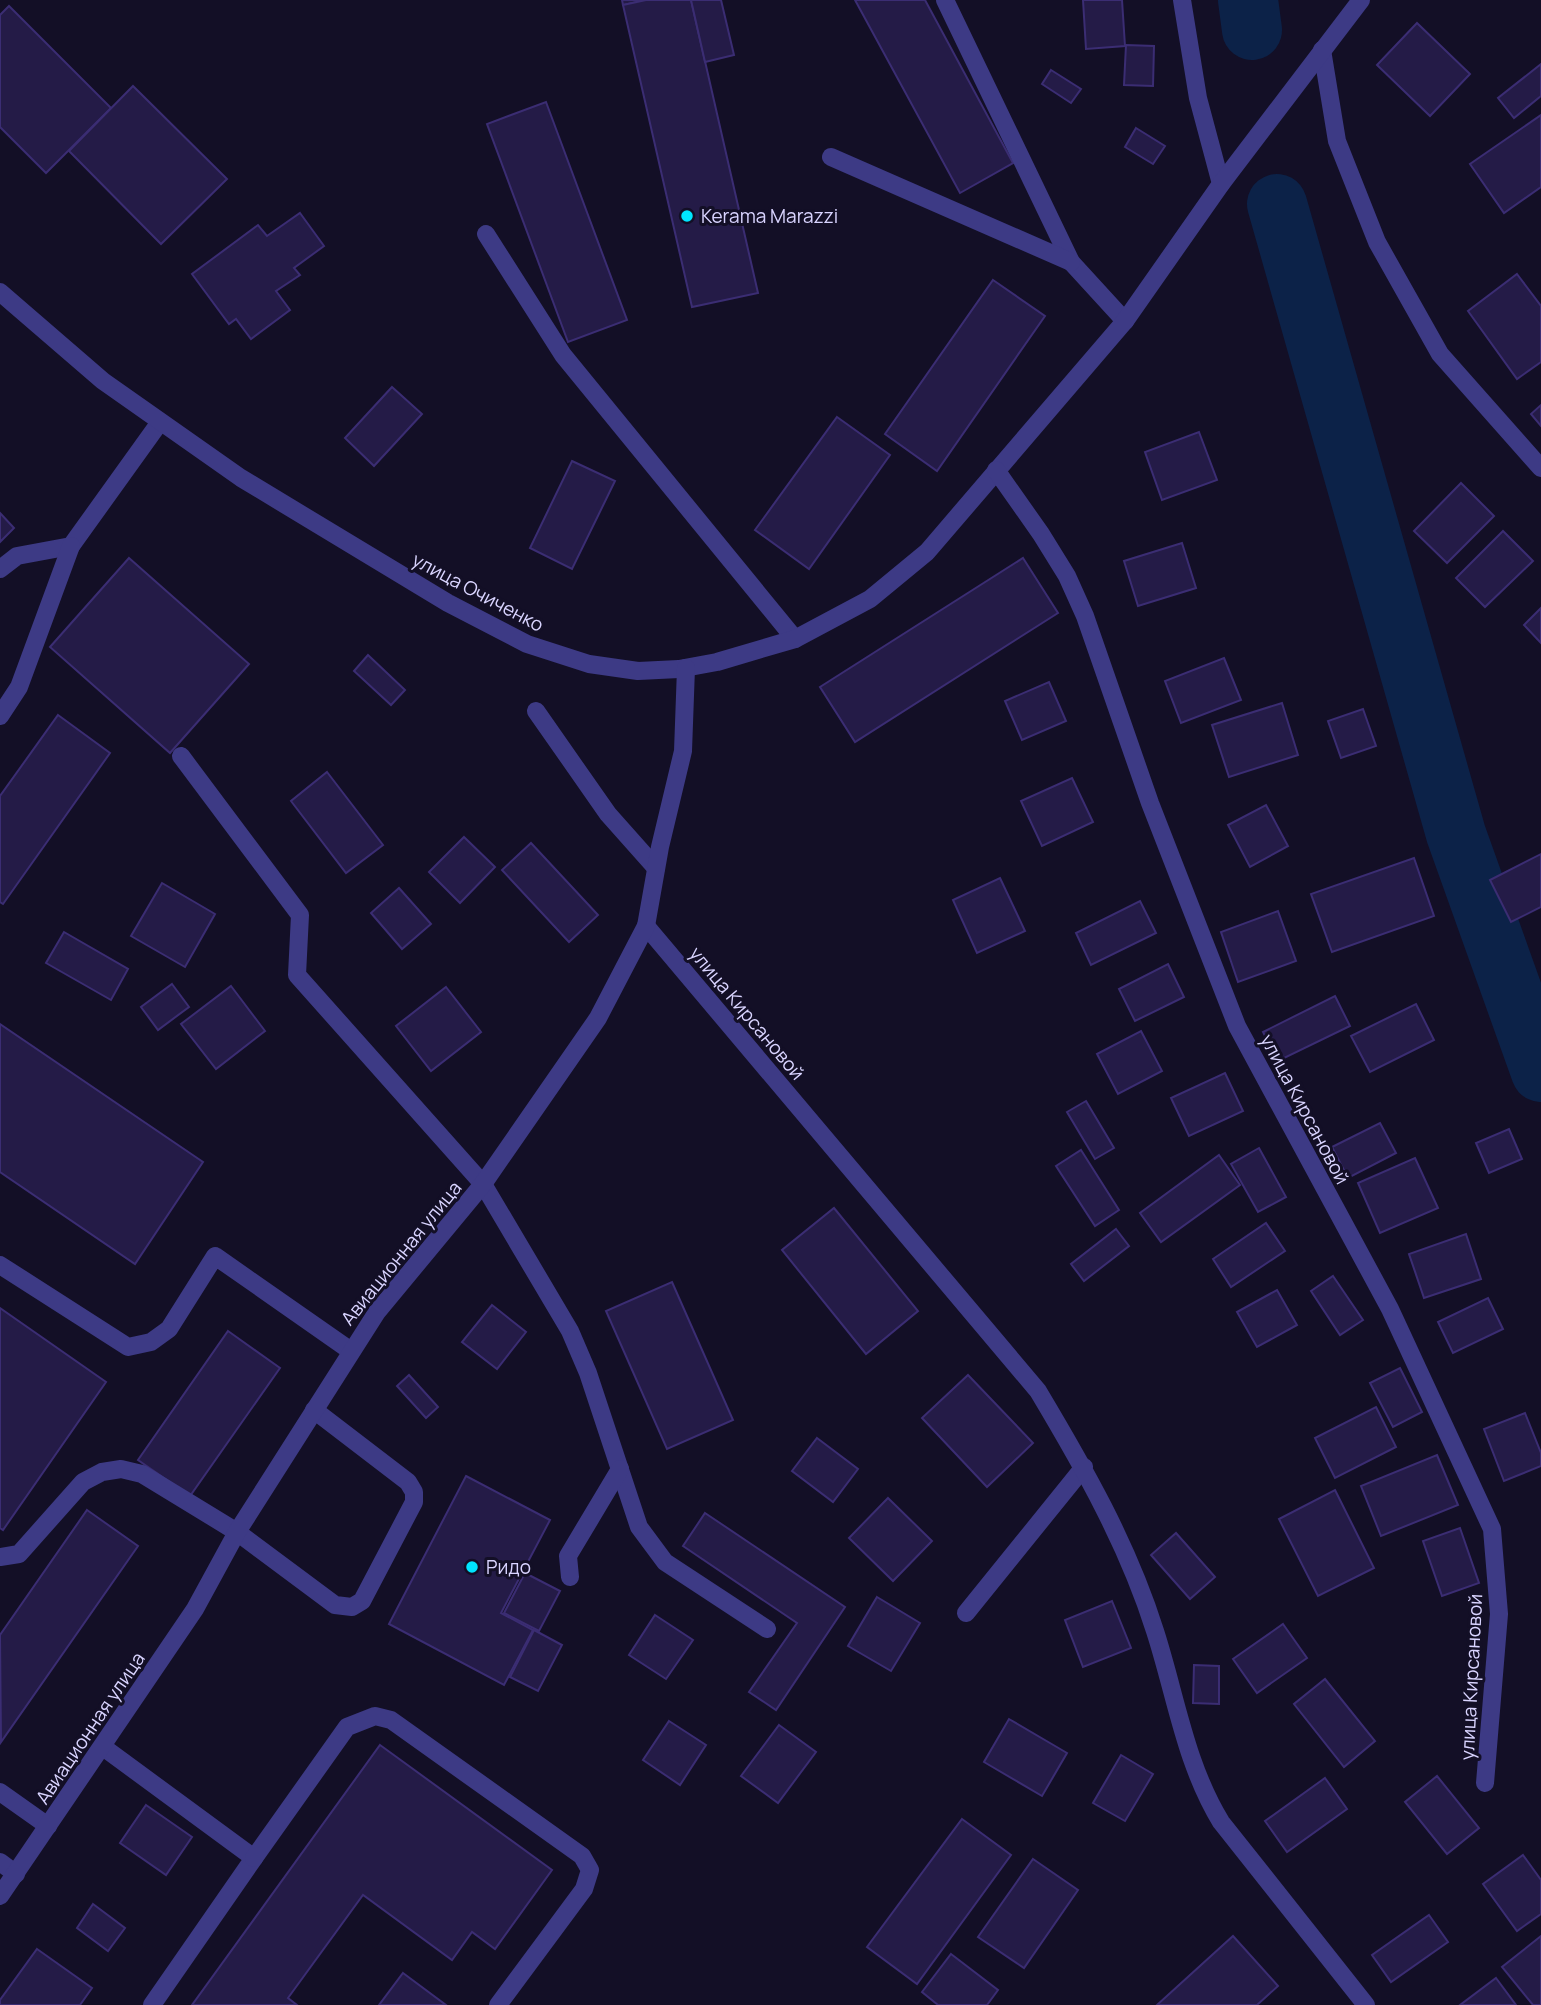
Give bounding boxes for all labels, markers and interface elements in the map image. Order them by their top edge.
place label: Kerama Marazzi [701,203,838,229]
marker: Kerama Marazzi [679,208,695,224]
street label: улица Очиченко [408,546,548,638]
street label: улица Кирсановой [684,941,810,1085]
street label: улица Кирсановой [1254,1029,1356,1189]
street label: Авиационная улица [335,1176,467,1330]
place label: Ридо [486,1554,531,1580]
marker: Ридо [464,1559,480,1575]
street label: улица Кирсановой [1454,1593,1488,1761]
street label: Авиационная улица [29,1647,151,1809]

